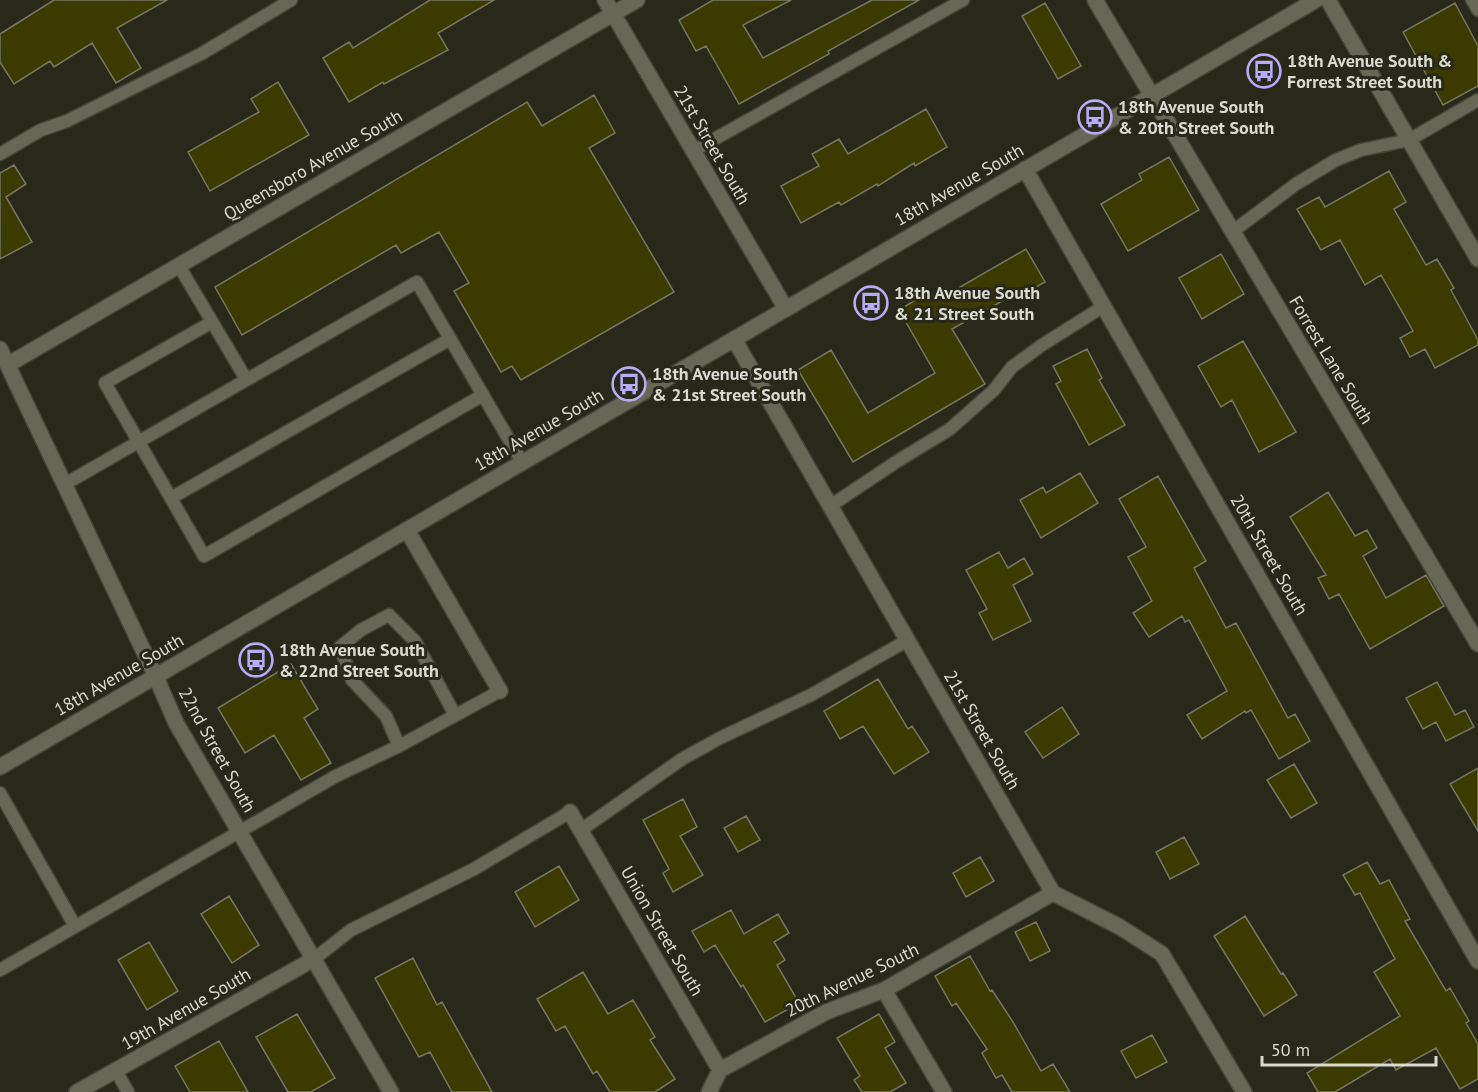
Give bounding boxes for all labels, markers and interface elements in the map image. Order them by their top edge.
place label: 18th Avenue South & Forrest Street South [1287,49,1452,93]
bus stop icon: 18th Avenue South & Forrest Street South [1246,53,1282,89]
street label: 21st Street South [669,81,756,208]
place label: 18th Avenue South & 20th Street South [1118,95,1274,139]
bus stop icon: 18th Avenue South & 20th Street South [1077,99,1113,135]
street label: Queensboro Avenue South [219,104,406,225]
street label: 18th Avenue South [890,138,1028,231]
place label: 18th Avenue South & 21 Street South [894,281,1040,325]
bus stop icon: 18th Avenue South & 21 Street South [853,285,889,321]
street label: Forrest Lane South [1284,292,1379,428]
place label: 18th Avenue South & 21st Street South [652,362,806,406]
bus stop icon: 18th Avenue South & 21st Street South [611,366,647,402]
street label: 18th Avenue South [470,383,608,476]
street label: 20th Street South [1225,490,1313,619]
street label: 18th Avenue South [50,628,188,721]
place label: 18th Avenue South & 22nd Street South [279,638,439,682]
bus stop icon: 18th Avenue South & 22nd Street South [238,642,274,678]
street label: 21st Street South [939,666,1026,793]
street label: 22nd Street South [174,683,261,816]
street label: Union Street South [616,862,709,1000]
street label: 20th Avenue South [781,937,922,1022]
street label: 19th Avenue South [117,962,255,1055]
scale bar [1262,1029,1436,1067]
text: 50 m [1271,1038,1310,1061]

